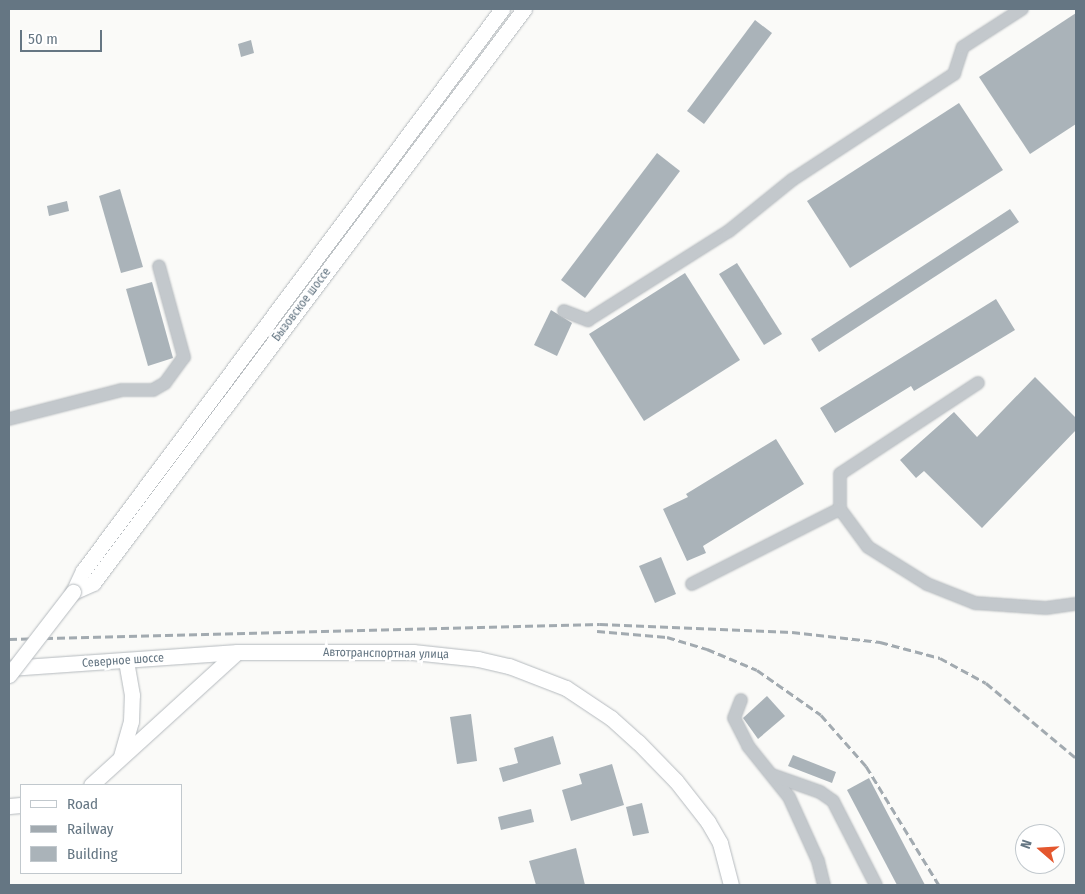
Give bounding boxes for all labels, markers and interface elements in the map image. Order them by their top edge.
scale bar [22,20,105,52]
text: 50 m [28,30,58,48]
street label: Бызовское шоссе [270,265,334,345]
street label: Автотранспортная улица [323,646,449,662]
street label: Северное шоссе [82,651,164,671]
legend [20,784,182,874]
text: Road [67,795,98,813]
text: Railway [67,820,114,838]
north arrow [1015,824,1065,874]
text: N [1017,838,1036,851]
text: Building [67,845,118,863]

